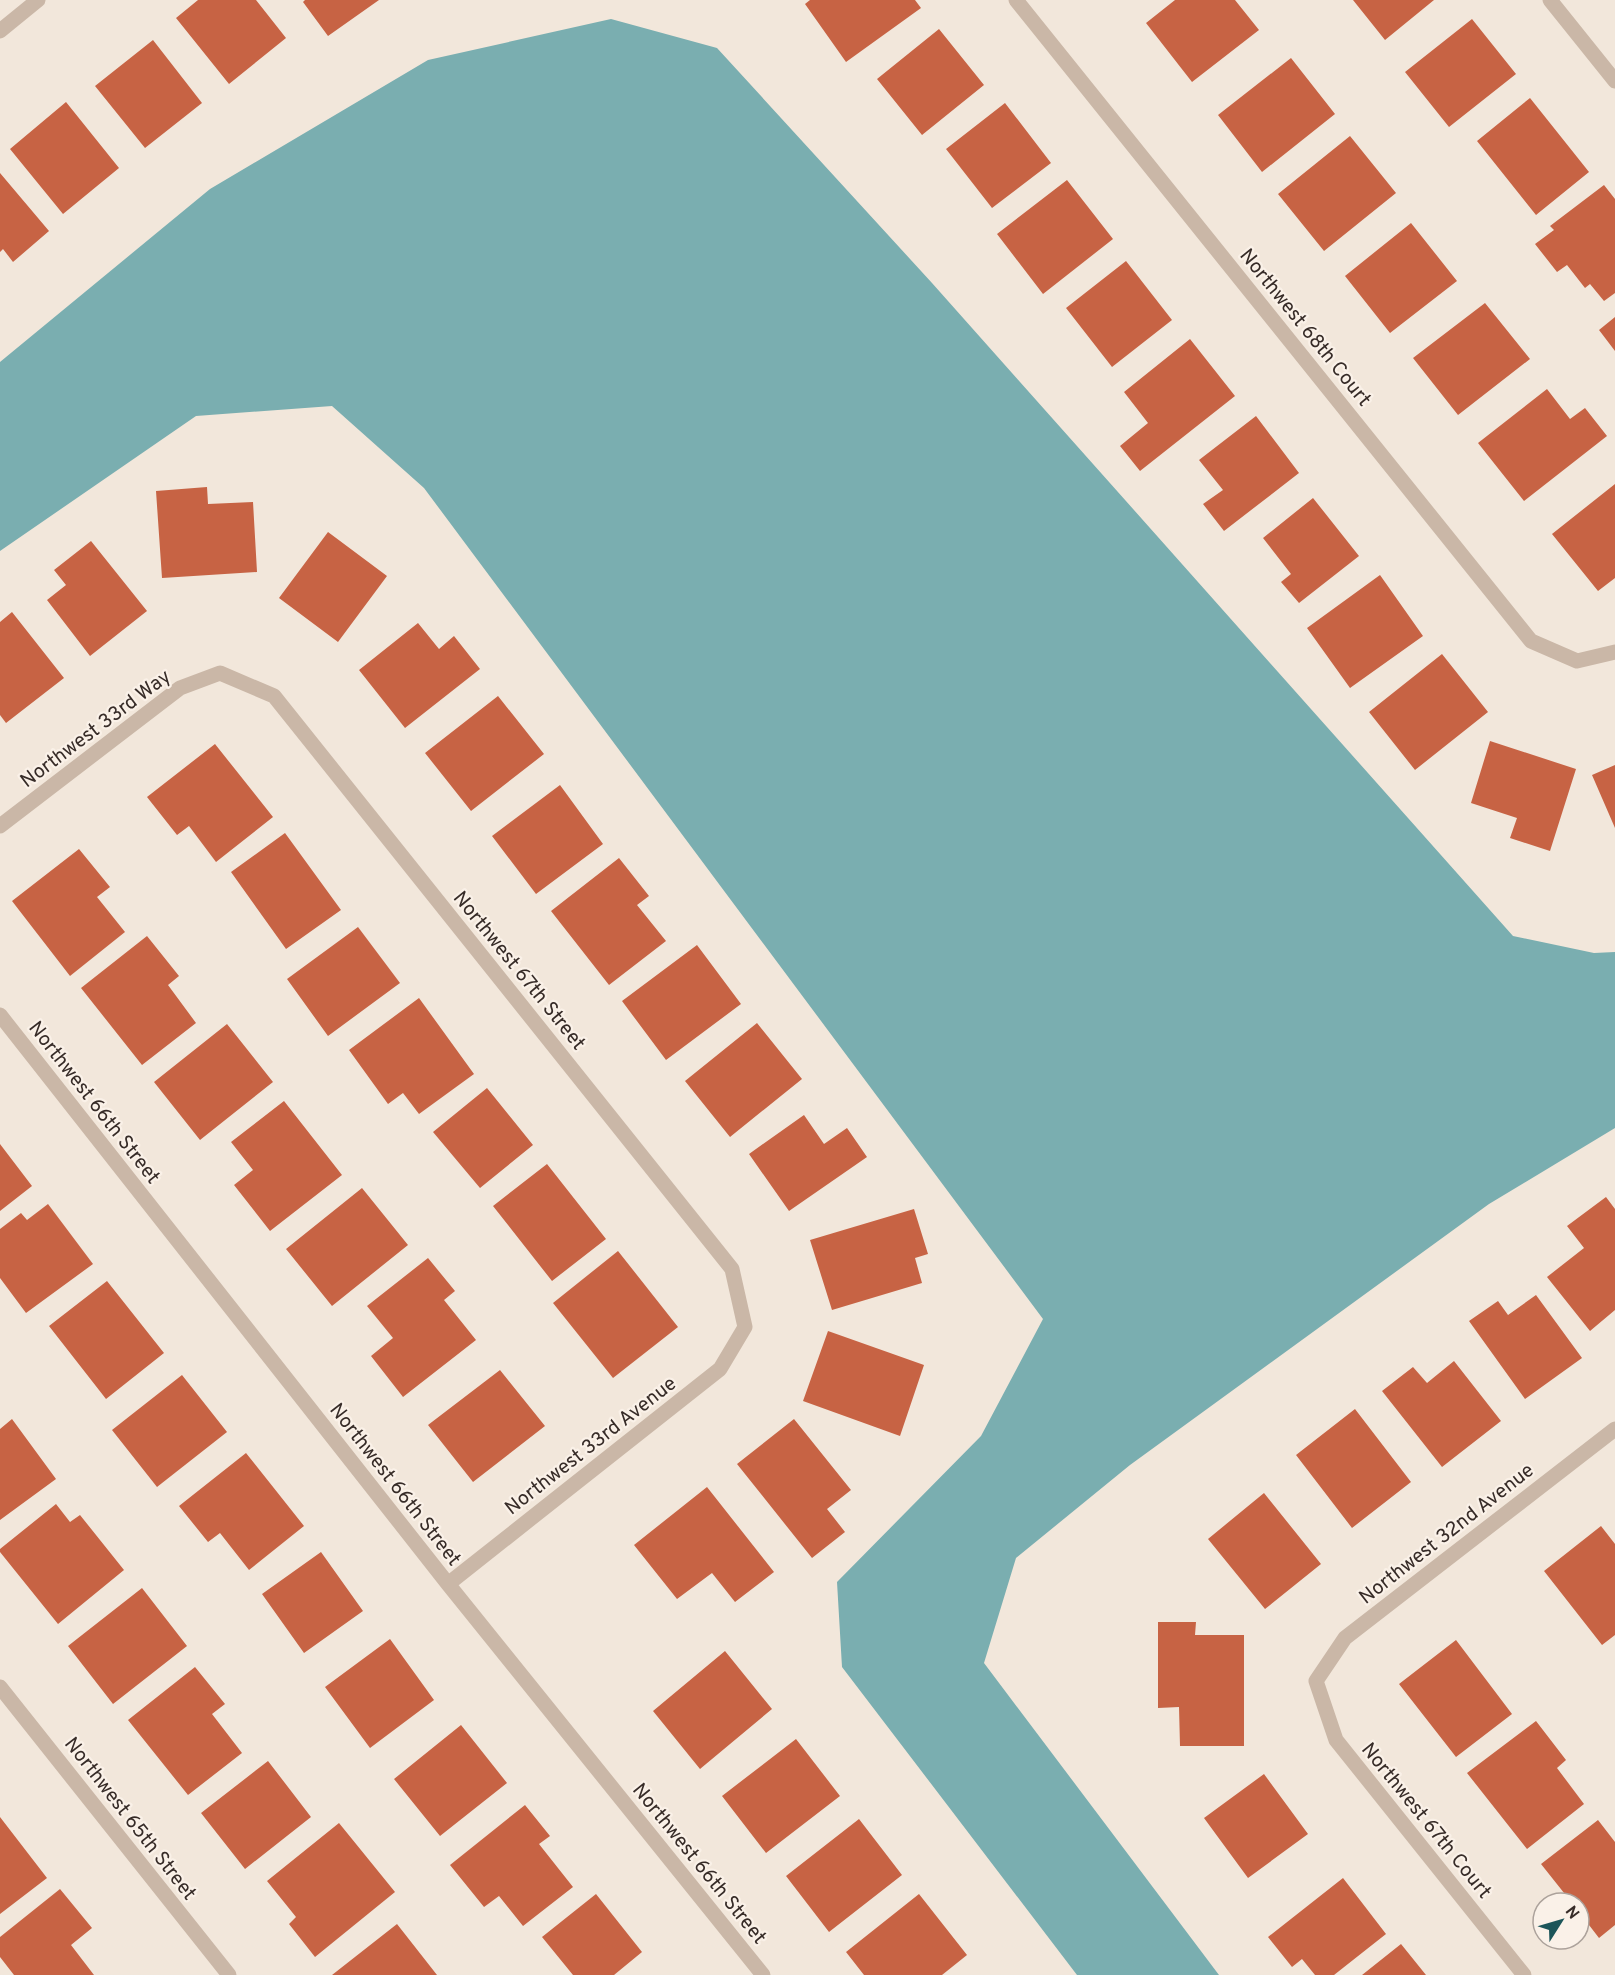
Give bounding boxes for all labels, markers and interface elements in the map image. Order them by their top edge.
street label: Northwest 68th Court [1233,244,1376,413]
street label: Northwest 33rd Way [16,664,177,795]
street label: Northwest 67th Street [446,886,591,1056]
street label: Northwest 66th Street [22,1017,165,1190]
street label: Northwest 33rd Avenue [500,1371,682,1522]
street label: Northwest 66th Street [323,1399,466,1572]
street label: Northwest 32nd Avenue [1354,1458,1540,1611]
street label: Northwest 65th Street [58,1732,201,1906]
street label: Northwest 67th Court [1354,1738,1496,1905]
street label: Northwest 66th Street [625,1778,771,1950]
north arrow [1531,1891,1591,1951]
text: N [1560,1903,1583,1924]

